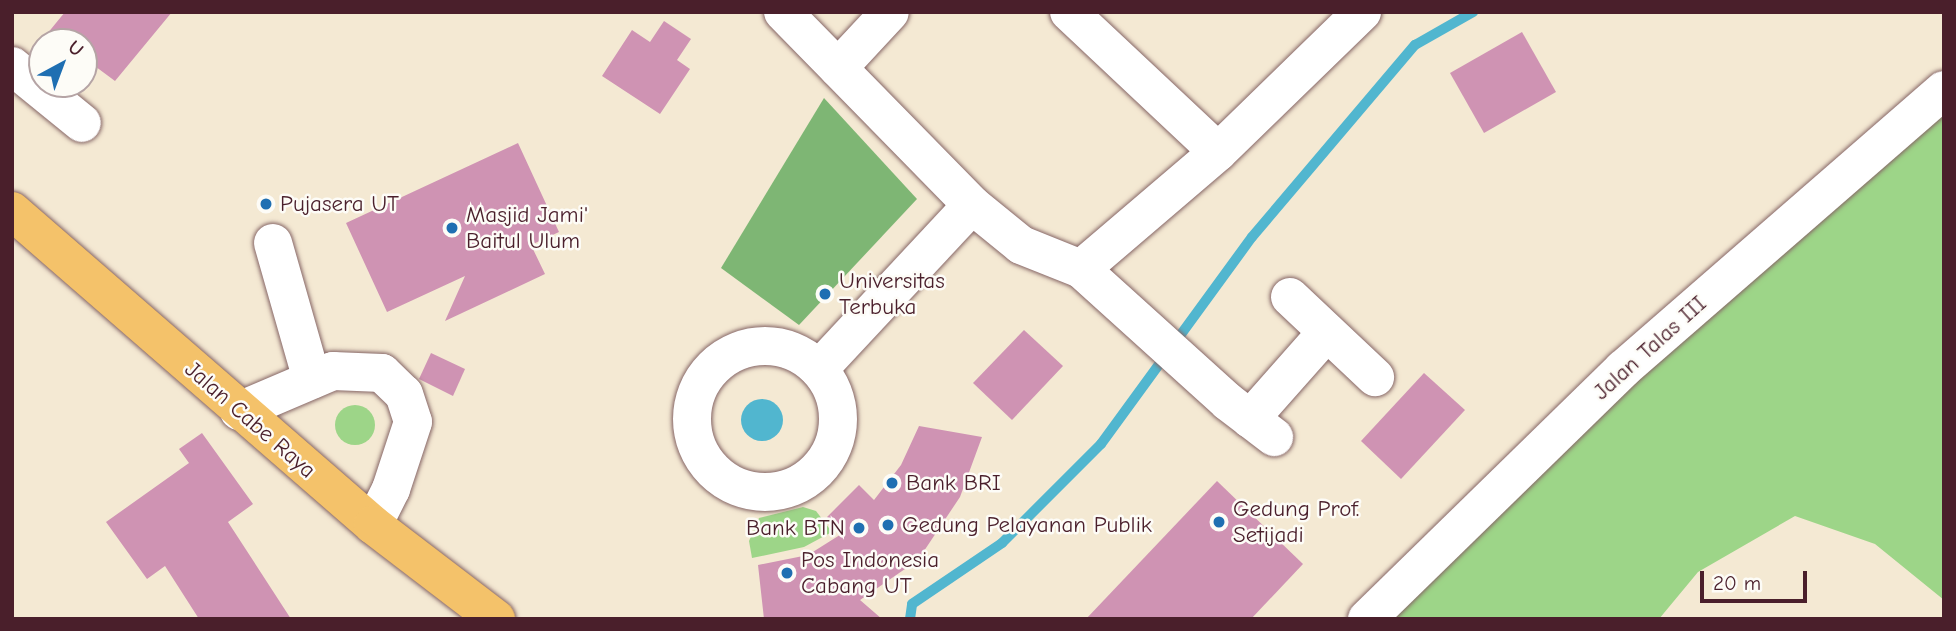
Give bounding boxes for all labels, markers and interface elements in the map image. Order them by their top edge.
north arrow [28,28,98,98]
text: U [63,36,87,61]
place label: Pujasera UT [280,190,399,218]
marker: Pujasera UT [258,196,274,212]
place label: Masjid Jami' Baitul Ulum [466,201,588,255]
marker: Masjid Jami' Baitul Ulum [444,220,460,236]
place label: Universitas Terbuka [839,267,945,321]
marker: Universitas Terbuka [817,286,833,302]
street label: Jalan Talas III [1588,290,1712,406]
street label: Jalan Cabe Raya [179,356,321,484]
place label: Bank BRI [906,469,1001,497]
marker: Bank BRI [884,475,900,491]
place label: Gedung Prof. Setijadi [1233,495,1359,549]
place label: Gedung Pelayanan Publik [902,511,1152,539]
place label: Bank BTN [746,514,845,542]
marker: Gedung Prof. Setijadi [1211,514,1227,530]
marker: Gedung Pelayanan Publik [880,517,896,533]
marker: Bank BTN [851,520,867,536]
place label: Pos Indonesia Cabang UT [801,546,939,600]
scale bar [1704,558,1811,602]
marker: Pos Indonesia Cabang UT [779,565,795,581]
text: 20 m [1713,571,1761,595]

